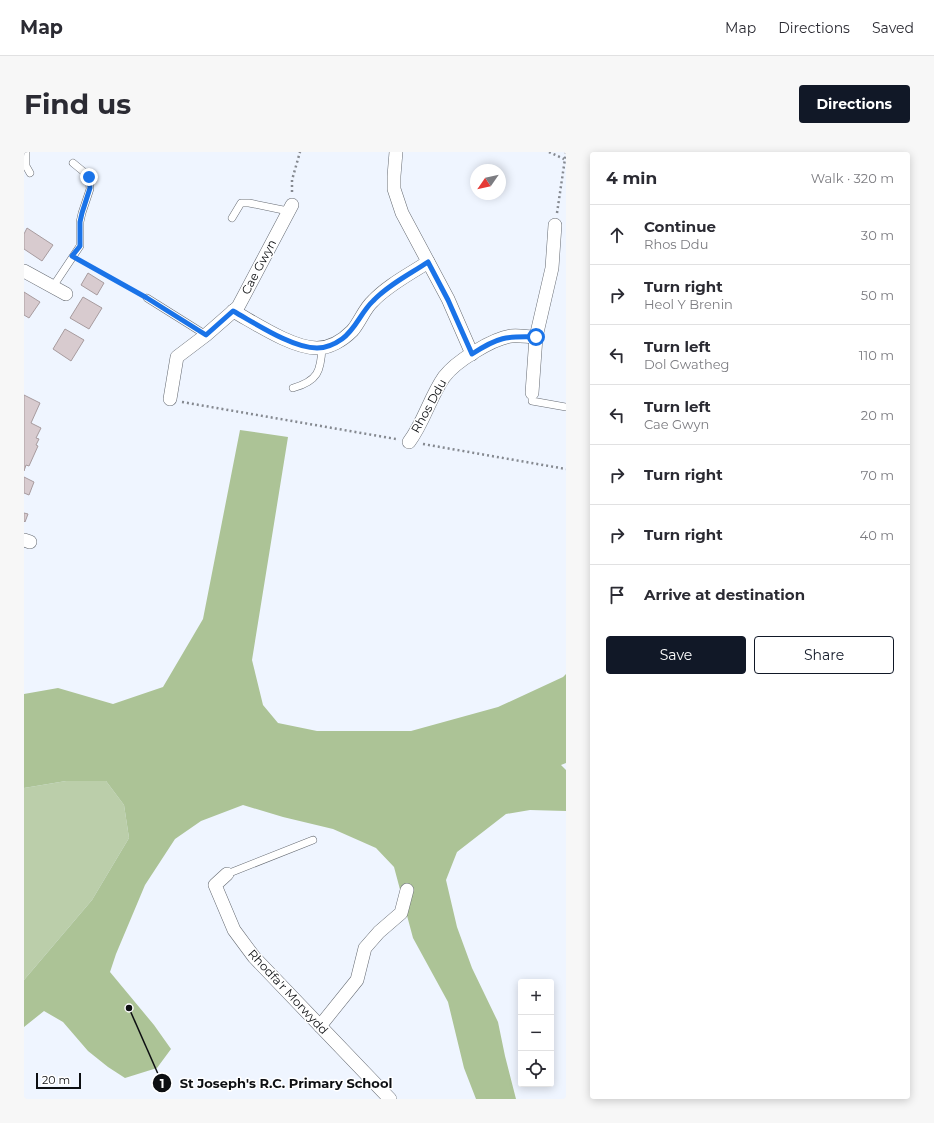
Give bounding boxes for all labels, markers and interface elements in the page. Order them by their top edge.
text: Map [20,16,63,39]
text: Map [725,19,756,37]
text: Directions [778,19,850,37]
text: Saved [872,19,914,37]
button: Directions [799,85,910,123]
text: Find us [24,87,131,121]
north arrow [470,164,506,200]
route end [80,168,98,186]
text: 4 min [606,168,657,188]
text: Walk · 320 m [811,170,894,186]
text: Continue [644,217,716,236]
icon: ahead [606,224,628,246]
text: 30 m [861,227,894,243]
text: Rhos Ddu [644,236,708,252]
street label: Cae Gwyn [238,237,279,297]
text: Turn right [644,277,723,296]
icon: right [606,284,628,306]
text: 50 m [861,287,894,303]
text: Heol Y Brenin [644,296,733,312]
route start [527,328,545,346]
text: Turn left [644,337,711,356]
icon: left [606,344,628,366]
text: 110 m [859,347,894,363]
text: Dol Gwatheg [644,356,730,372]
street label: Rhos Ddu [408,376,450,435]
text: Turn left [644,397,711,416]
icon: left [606,404,628,426]
text: 20 m [861,407,894,423]
text: Cae Gwyn [644,416,709,432]
icon: right [606,464,628,486]
text: Turn right [644,465,723,484]
text: 70 m [861,467,894,483]
icon: right [606,524,628,546]
text: Turn right [644,525,723,544]
text: 40 m [860,527,894,543]
icon: arrive [606,584,628,606]
text: Arrive at destination [644,585,805,604]
button: Save [606,636,746,674]
button: Share [754,636,894,674]
street label: Rhodfa'r Morwydd [245,946,332,1037]
map controls [518,979,554,1087]
button: + [518,979,554,1015]
button: − [518,1015,554,1051]
button: locate [518,1051,554,1087]
scale bar [36,1071,81,1090]
callout: St Joseph's R.C. Primary School [152,1071,401,1096]
text: 20 m [42,1073,70,1087]
text: St Joseph's R.C. Primary School [180,1075,392,1091]
text: 1 [160,1076,164,1091]

